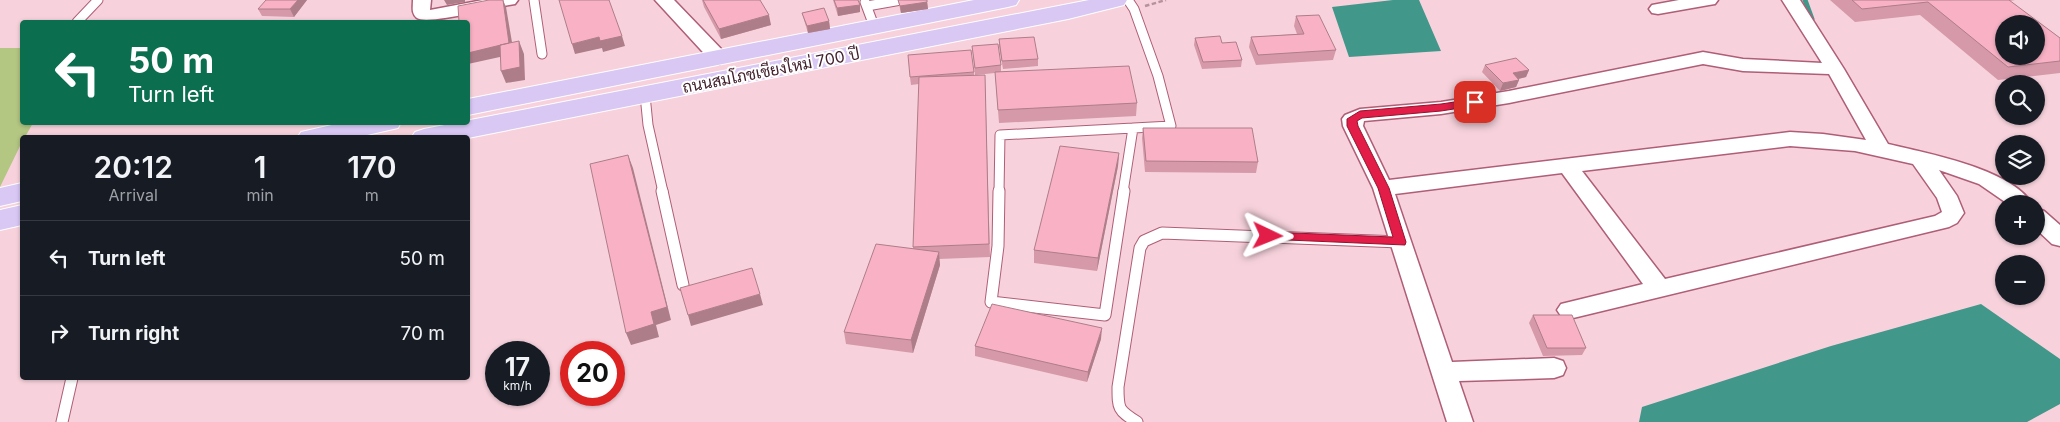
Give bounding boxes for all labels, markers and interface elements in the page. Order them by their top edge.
map controls [1995,15,2045,305]
button: sound [1995,15,2045,65]
text: 50 m [128,39,214,81]
icon: left [45,40,110,105]
street label: ถนนสมโภชเชียงใหม่ 700 ปี [681,42,861,97]
button: search [1995,75,2045,125]
text: Turn left [128,81,214,107]
pin [1454,81,1496,123]
icon: arrive [1461,88,1489,116]
button: layers [1995,135,2045,185]
text: 20:12 [93,149,173,185]
text: 1 [254,149,266,185]
text: 170 [347,149,396,185]
text: Arrival [109,185,158,205]
text: min [246,185,274,205]
text: m [365,185,379,205]
button: + [1995,195,2045,245]
position arrow [1241,209,1293,261]
icon: left [45,244,73,272]
text: Turn left [88,247,166,270]
text: 50 m [399,247,445,270]
button: − [1995,255,2045,305]
icon: right [45,319,73,347]
text: Turn right [88,322,179,345]
text: 70 m [401,322,445,345]
speed limit sign: 20 [560,341,625,406]
text: 17 [505,352,530,382]
text: km/h [503,378,532,393]

